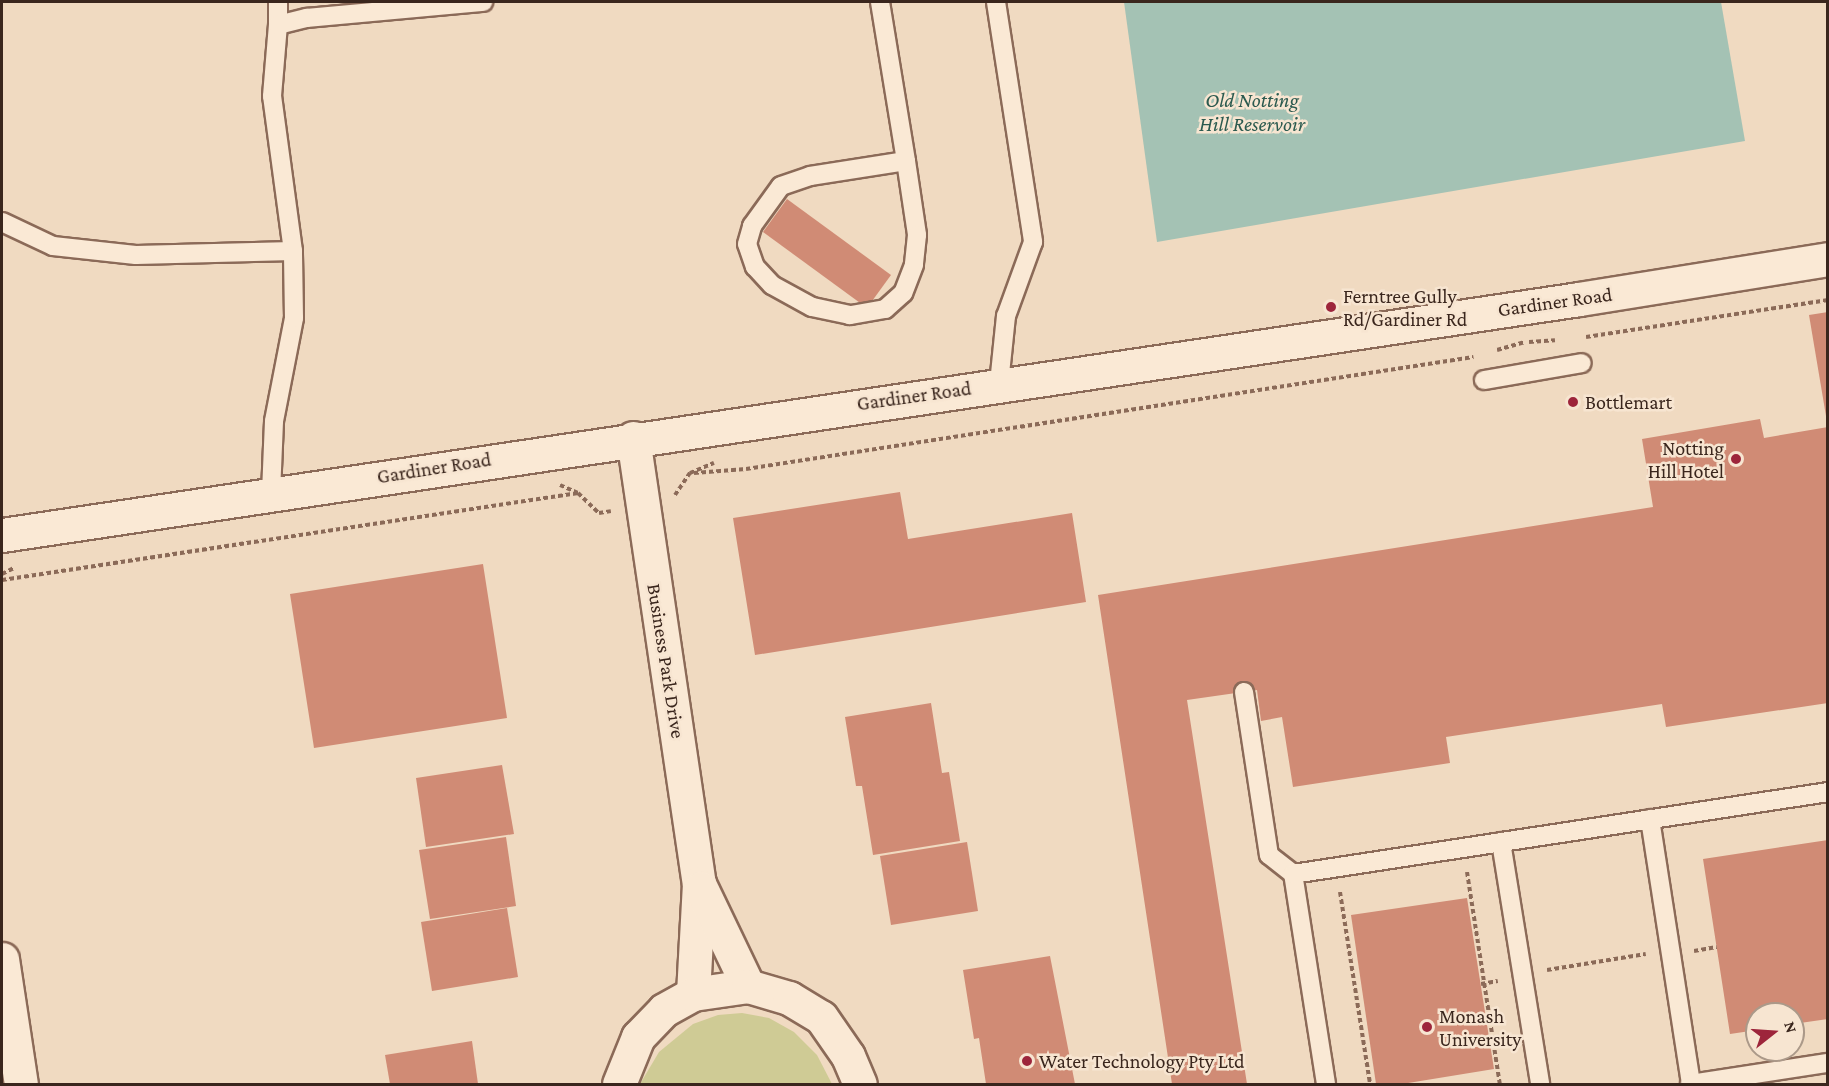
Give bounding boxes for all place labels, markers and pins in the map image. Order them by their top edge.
place label: Ferntree Gully Rd/Gardiner Rd [1343,284,1467,331]
marker: Ferntree Gully Rd/Gardiner Rd [1324,300,1338,314]
place label: Bottlemart [1585,390,1672,414]
marker: Bottlemart [1566,395,1580,409]
place label: Notting Hill Hotel [1648,436,1724,483]
marker: Notting Hill Hotel [1729,452,1743,466]
place label: Monash University [1439,1004,1522,1051]
marker: Monash University [1420,1020,1434,1034]
place label: Water Technology Pty Ltd [1039,1049,1245,1073]
marker: Water Technology Pty Ltd [1020,1054,1034,1068]

